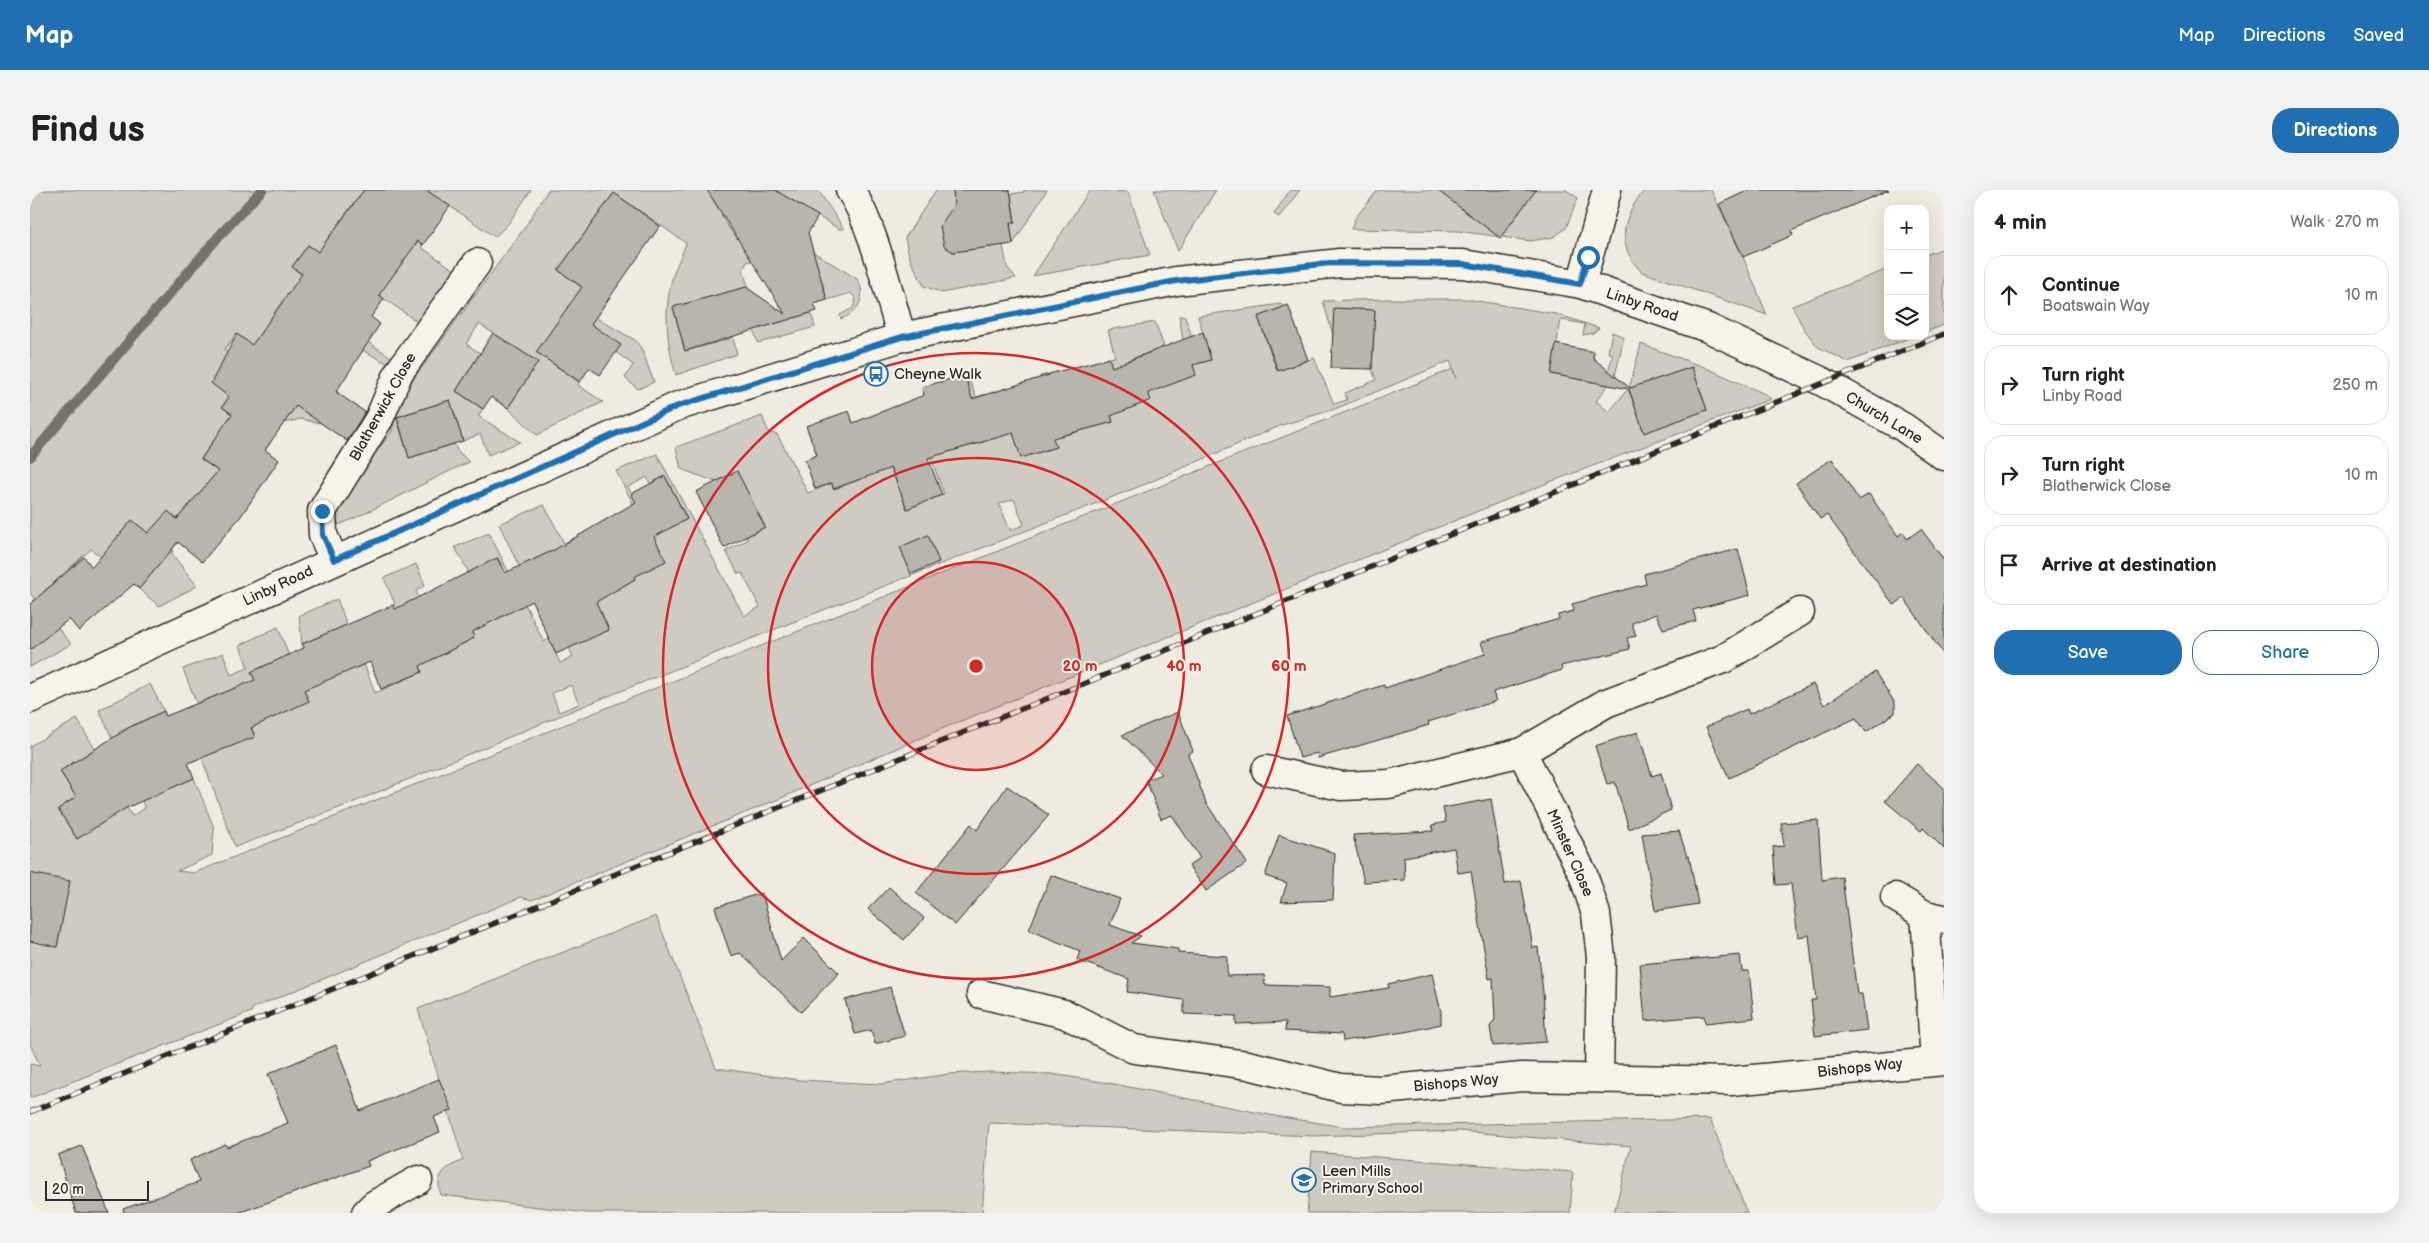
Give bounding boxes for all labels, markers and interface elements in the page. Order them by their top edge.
text: Map [25,21,73,50]
text: Map [2179,25,2215,46]
text: Directions [2243,25,2325,46]
text: Saved [2353,25,2404,46]
button: Directions [2272,108,2399,153]
text: Find us [30,109,145,152]
map controls [1884,205,1929,340]
button: + [1884,205,1929,250]
text: 4 min [1994,210,2047,235]
text: Walk · 270 m [2290,213,2379,232]
route start [1577,246,1600,269]
button: − [1884,250,1929,295]
text: Continue [2042,274,2120,297]
icon: ahead [1995,281,2023,309]
street label: Linby Road [1603,284,1681,326]
text: 10 m [2345,286,2378,305]
button: layers [1884,295,1929,340]
text: Boatswain Way [2042,297,2150,316]
street label: Blatherwick Close [345,349,421,464]
bus stop icon: Cheyne Walk [863,361,889,387]
text: Turn right [2042,364,2125,387]
place label: Cheyne Walk [894,365,982,384]
icon: right [1995,371,2023,399]
text: 250 m [2332,376,2378,395]
text: Linby Road [2042,387,2122,406]
street label: Church Lane [1842,388,1926,449]
text: Turn right [2042,454,2125,477]
icon: right [1995,461,2023,489]
text: 10 m [2345,466,2378,485]
text: Blatherwick Close [2042,477,2171,496]
route end [311,500,334,523]
icon: arrive [1995,551,2023,579]
text: Arrive at destination [2042,554,2217,577]
street label: Linby Road [240,562,316,610]
button: Save [1994,630,2182,675]
button: Share [2192,630,2379,675]
centre of rings [967,657,985,675]
text: 20 m [1063,657,1098,676]
text: 40 m [1166,657,1202,676]
text: 60 m [1271,657,1307,676]
street label: Minster Close [1542,806,1598,900]
street label: Bishops Way [1816,1054,1904,1082]
street label: Bishops Way [1412,1070,1500,1096]
place label: Leen Mills Primary School [1322,1162,1423,1198]
school or university icon: Leen Mills Primary School [1291,1167,1317,1193]
scale bar [45,1178,149,1201]
text: 20 m [52,1181,84,1198]

